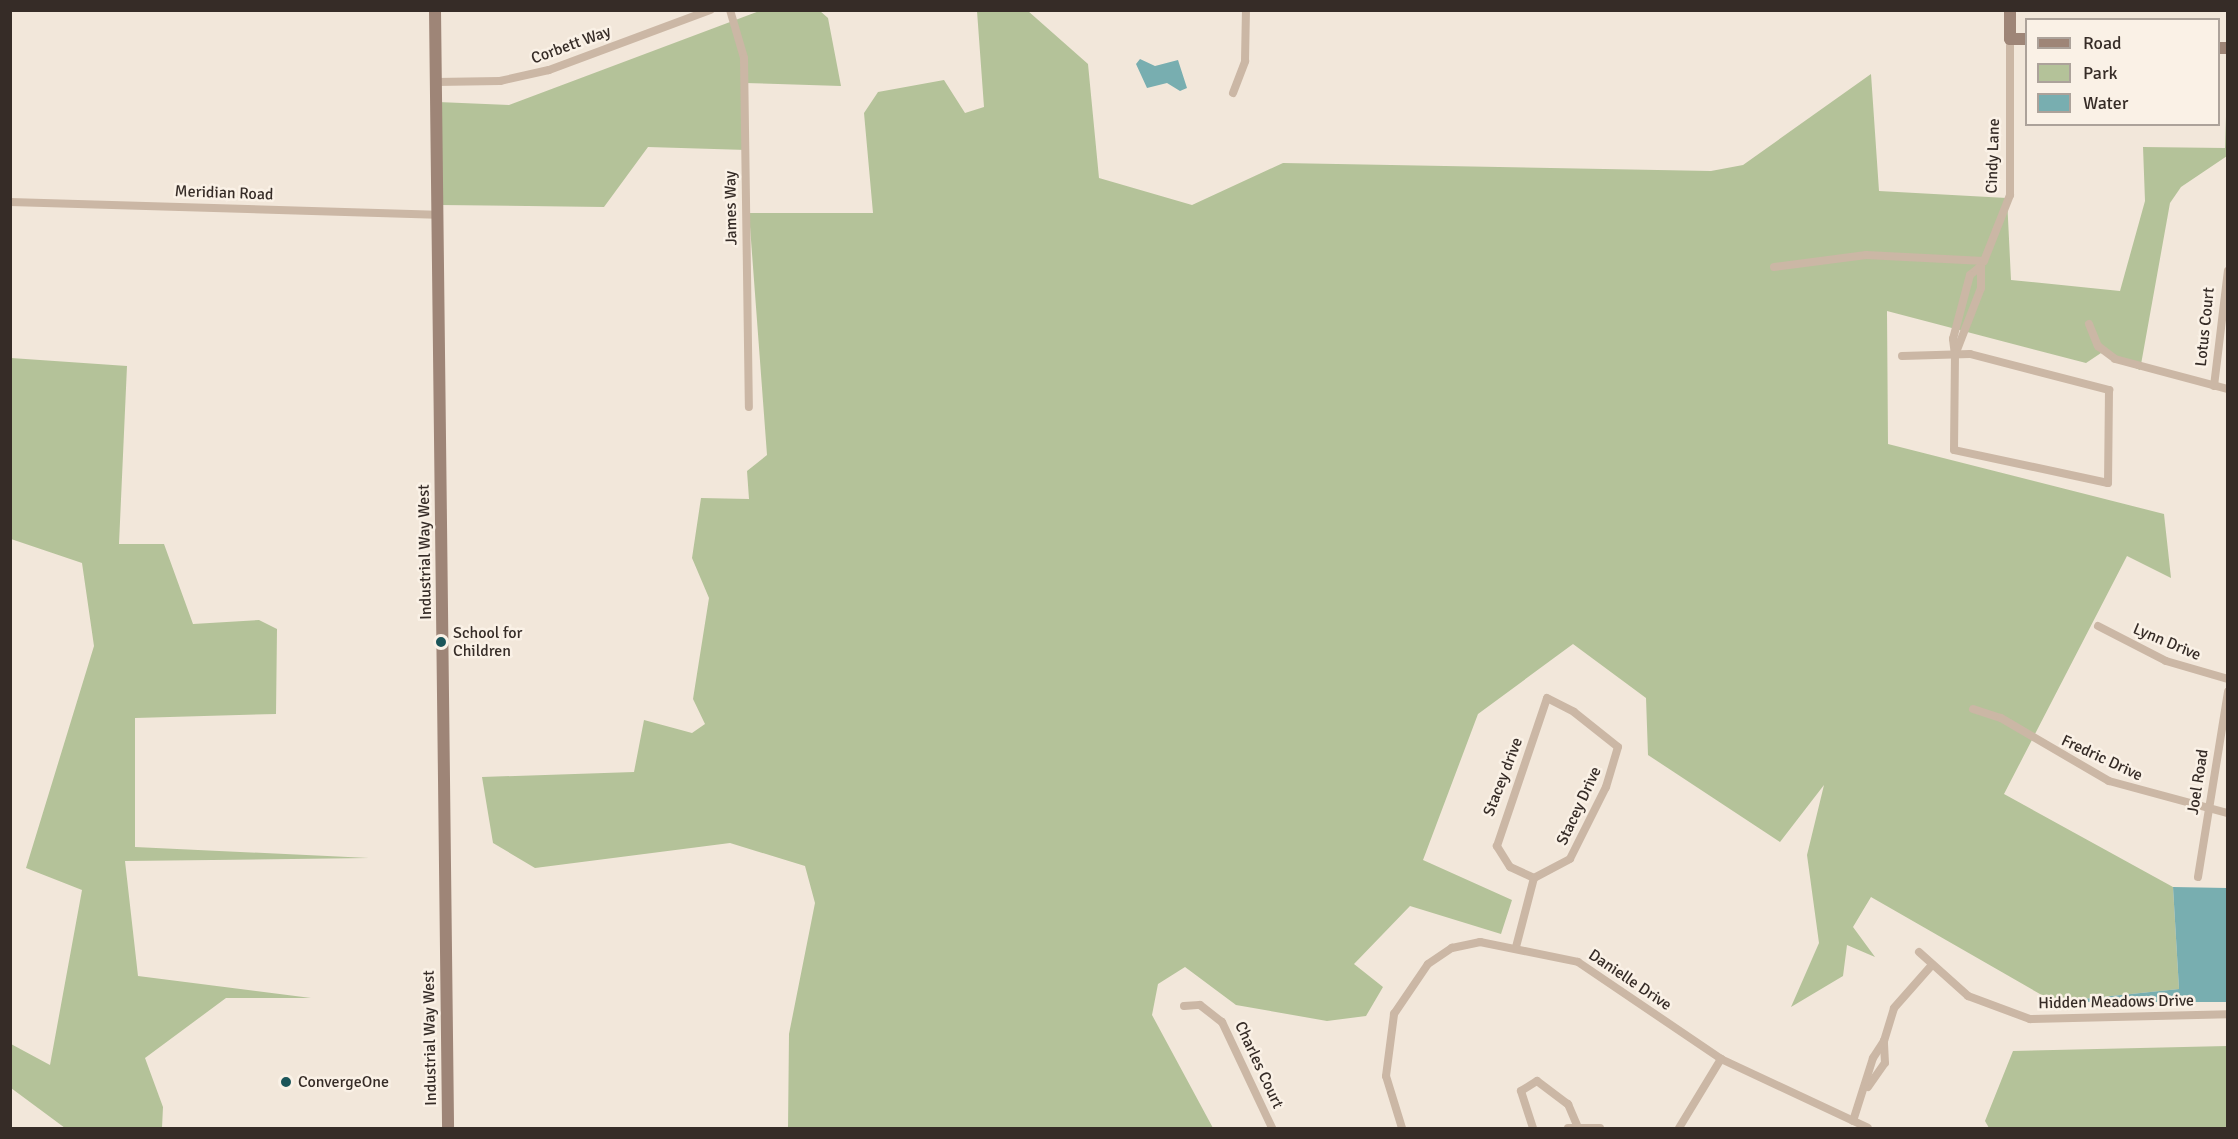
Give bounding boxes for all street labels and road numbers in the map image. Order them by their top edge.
street label: Corbett Way [529,22,613,68]
street label: Cindy Lane [1982,118,2004,194]
street label: James Way [721,171,741,245]
street label: Meridian Road [174,182,274,204]
street label: Lotus Court [2191,287,2219,367]
street label: Industrial Way West [414,484,436,620]
street label: Lynn Drive [2130,619,2204,665]
street label: Fredric Drive [2058,731,2146,785]
street label: Stacey drive [1479,735,1527,819]
street label: Joel Road [2183,748,2213,816]
street label: Stacey Drive [1552,764,1606,848]
street label: Danielle Drive [1585,945,1675,1015]
street label: Industrial Way West [419,970,441,1106]
street label: Hidden Meadows Drive [2038,991,2194,1013]
street label: Charles Court [1230,1018,1288,1112]

